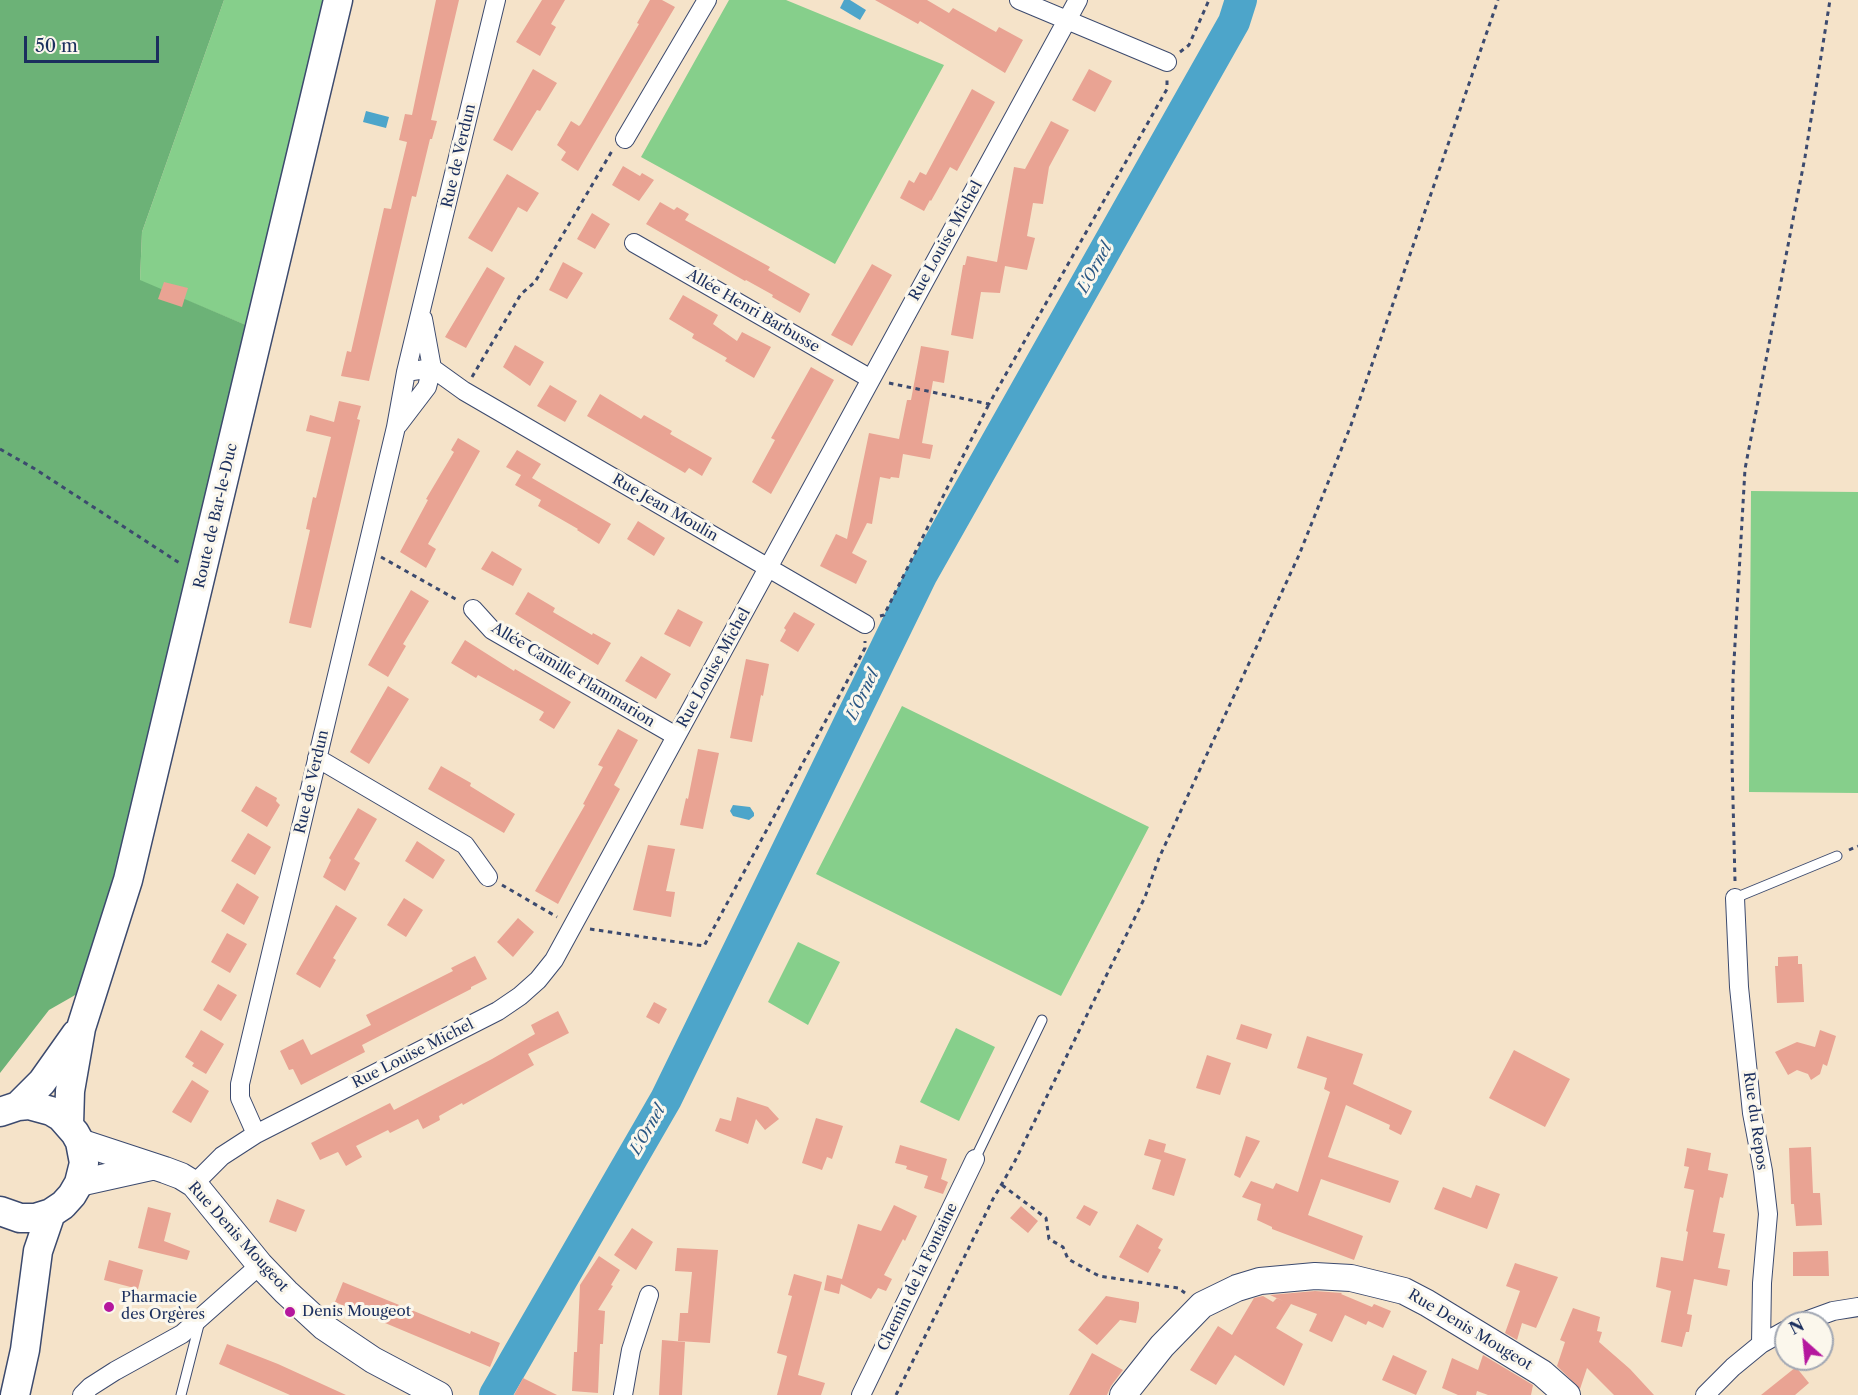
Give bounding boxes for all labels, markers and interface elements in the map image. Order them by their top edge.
scale bar [27,24,162,62]
text: 50 m [35,35,78,57]
street label: Rue de Verdun [438,102,480,210]
street label: Rue Louise Michel [906,178,986,304]
water label: L'Ornel [1073,240,1117,296]
street label: Allée Henri Barbusse [683,266,823,356]
street label: Route de Bar-le-Duc [191,442,241,590]
street label: Rue Jean Moulin [609,470,721,546]
street label: Rue Louise Michel [674,605,754,731]
street label: Allée Camille Flammarion [488,619,658,731]
water label: L'Ornel [843,666,883,724]
street label: Rue de Verdun [291,728,333,836]
street label: Rue Louise Michel [349,1016,477,1092]
street label: Rue du Repos [1739,1071,1771,1171]
water label: L'Ornel [626,1102,670,1158]
street label: Rue Denis Mougeot [184,1178,292,1296]
street label: Chemin de la Fontaine [874,1200,962,1354]
street label: Rue Denis Mougeot [1405,1286,1535,1374]
place label: Pharmacie des Orgères [121,1289,205,1324]
marker: Pharmacie des Orgères [102,1300,116,1314]
place label: Denis Mougeot [302,1303,411,1321]
marker: Denis Mougeot [283,1305,297,1319]
north arrow [1774,1311,1834,1371]
text: N [1786,1315,1807,1339]

